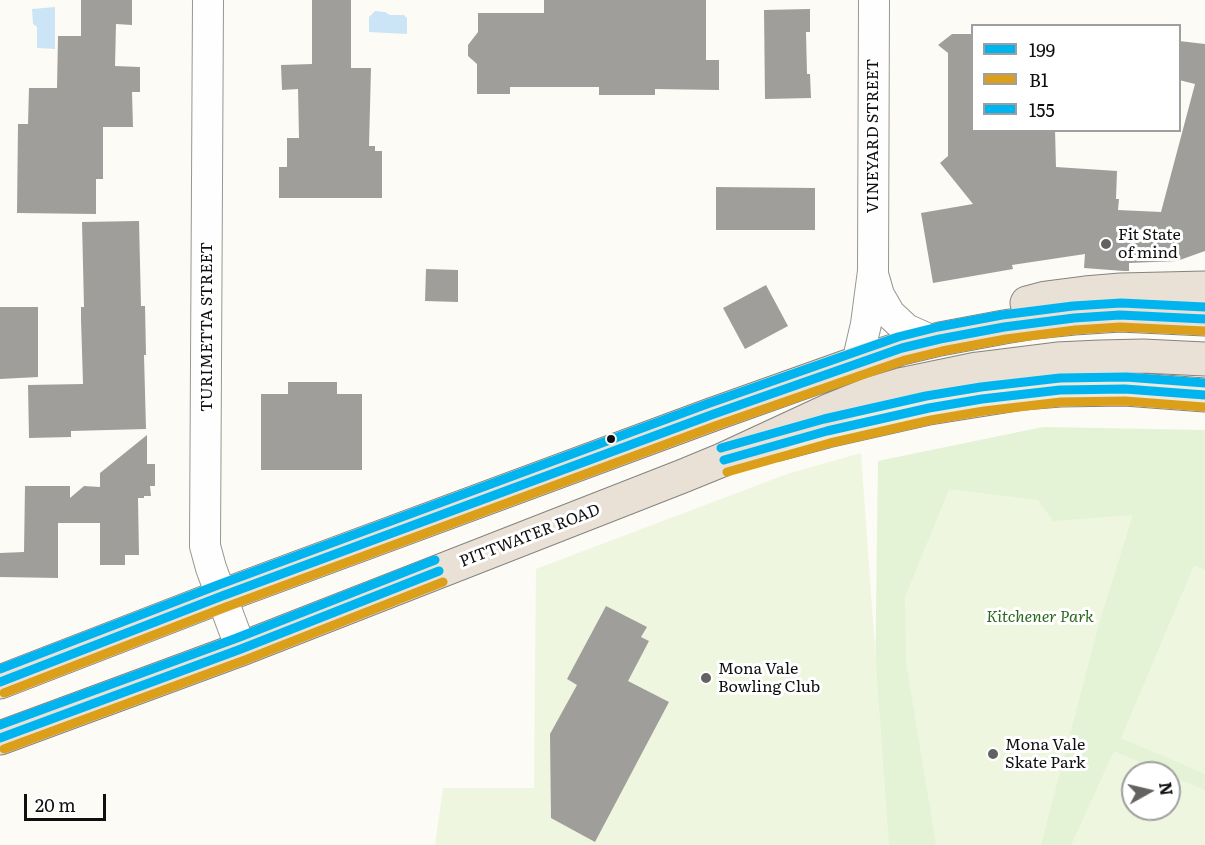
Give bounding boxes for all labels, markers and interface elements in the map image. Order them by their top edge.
legend [971,24,1181,132]
text: 199 [1029,36,1055,63]
street label: VINEYARD STREET [863,59,883,213]
text: B1 [1029,66,1048,93]
text: 155 [1029,96,1055,123]
place label: Fit State of mind [1118,225,1181,263]
marker: Fit State of mind [1099,237,1113,251]
street label: TURIMETTA STREET [197,242,217,412]
unlabelled marker [605,433,617,445]
street label: PITTWATER ROAD [457,500,603,572]
park label: Kitchener Park [986,607,1094,627]
place label: Mona Vale Bowling Club [718,659,820,697]
marker: Mona Vale Bowling Club [699,671,713,685]
place label: Mona Vale Skate Park [1005,735,1085,773]
marker: Mona Vale Skate Park [986,747,1000,761]
north arrow [1121,761,1181,821]
text: N [1154,780,1180,797]
scale bar [27,782,110,820]
text: 20 m [35,791,76,818]

